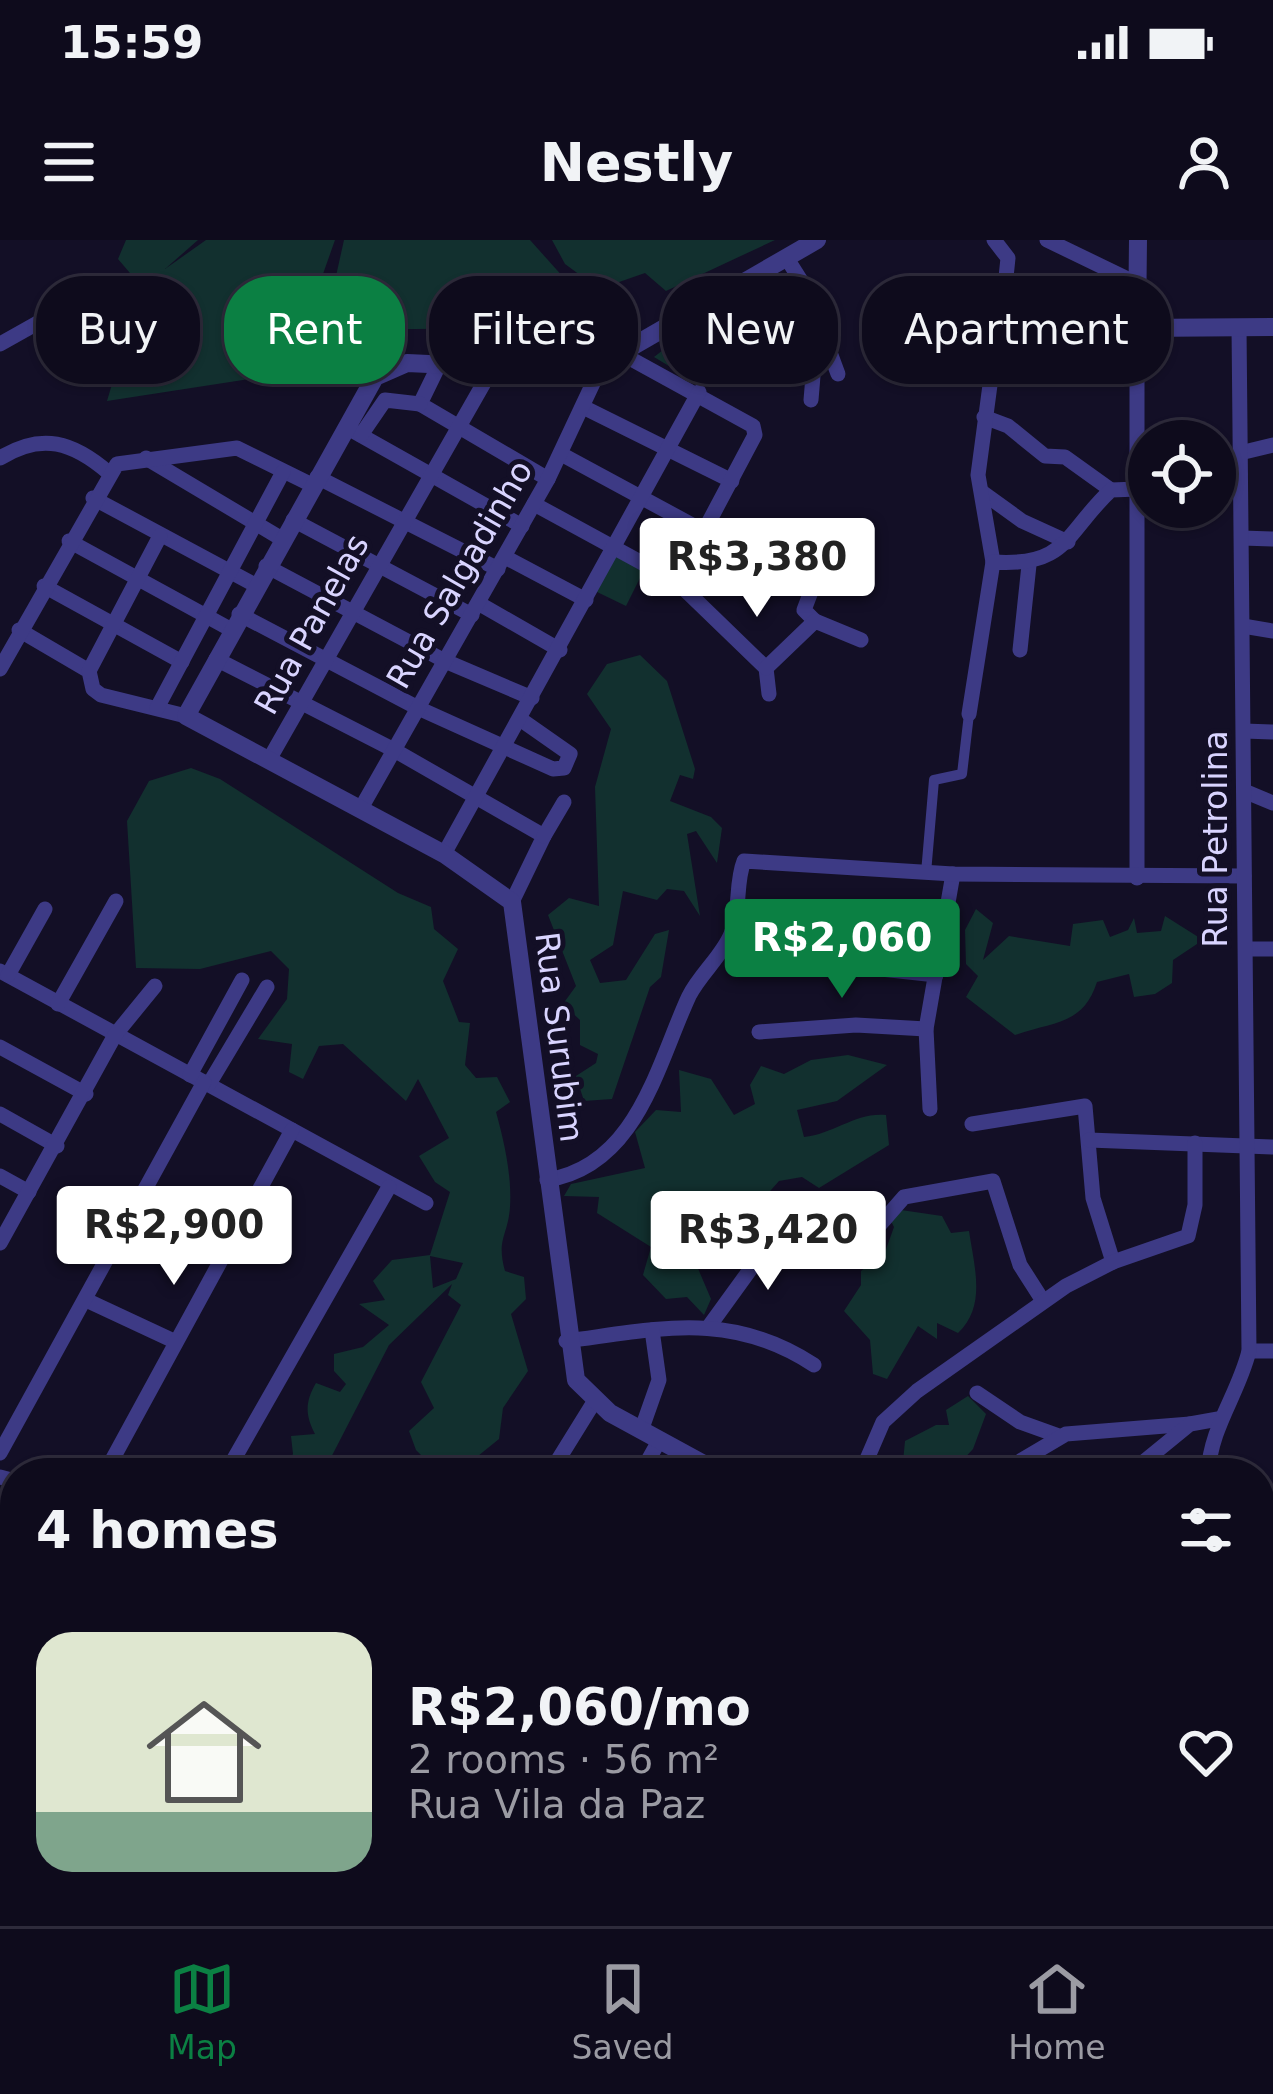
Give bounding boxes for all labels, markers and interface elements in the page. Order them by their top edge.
text: 15:59 [60,16,203,69]
icon: menu [36,129,102,195]
icon: person [1171,129,1237,195]
text: Nestly [540,131,733,194]
chip: Buy [36,276,200,384]
chip: Rent [224,276,405,384]
chip: Filters [429,276,638,384]
chip: New [662,276,838,384]
chip: Apartment [862,276,1171,384]
map controls [1128,420,1236,528]
button: locate [1128,420,1236,528]
street label: Rua Salgadinho [378,453,541,695]
pin: R$3,380 [646,518,868,620]
street label: Rua Panelas [246,528,377,721]
text: R$3,380 [667,534,847,579]
street label: Rua Petrolina [1196,730,1235,948]
pin: R$2,060 [731,899,953,1001]
text: R$2,060 [752,915,932,960]
street label: Rua Surubim [527,930,592,1144]
pin: R$2,900 [63,1186,285,1288]
pin: R$3,420 [657,1191,879,1293]
text: R$2,900 [84,1202,264,1247]
text: R$3,420 [678,1207,858,1252]
icon: filters [1173,1497,1239,1563]
text: 4 homes [36,1501,279,1560]
text: R$2,060/mo [408,1678,751,1737]
icon: home [132,1680,276,1824]
icon: heart [1173,1719,1239,1785]
text: 2 rooms · 56 m² [408,1737,719,1782]
text: Rua Vila da Paz [408,1782,705,1827]
tab: Map [167,1956,237,2067]
tab: Saved [572,1956,674,2067]
tab: Home [1008,1956,1106,2067]

